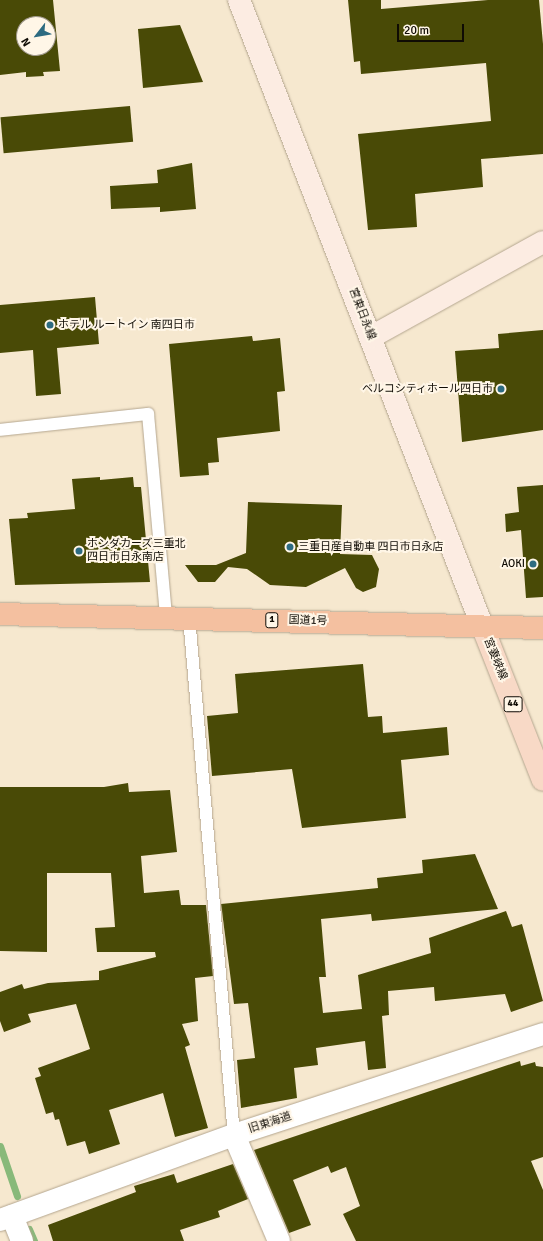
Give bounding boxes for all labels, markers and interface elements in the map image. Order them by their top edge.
north arrow [16,16,56,56]
scale bar [399,16,466,42]
text: 20 m [404,23,429,38]
text: N [19,35,34,49]
street label: 宮東日永線 [346,286,378,342]
place label: ホテル ルートイン 南四日市 [58,318,195,332]
marker: ホテル ルートイン 南四日市 [45,320,55,330]
place label: ベルコシティホール四日市 [361,382,493,396]
marker: ベルコシティホール四日市 [496,384,506,394]
place label: ホンダカーズ三重北 四日市日永南店 [87,538,186,564]
place label: 三重日産自動車 四日市日永店 [298,540,443,554]
marker: 三重日産自動車 四日市日永店 [285,542,295,552]
marker: ホンダカーズ三重北 四日市日永南店 [74,546,84,556]
place label: AOKI [501,557,525,571]
marker: AOKI [528,559,538,569]
road number: 1 [265,612,279,628]
street label: 国道1号 [288,614,328,628]
street label: 宮妻峡線 [481,636,509,682]
road number: 44 [503,696,523,712]
street label: 旧東海道 [247,1110,293,1136]

